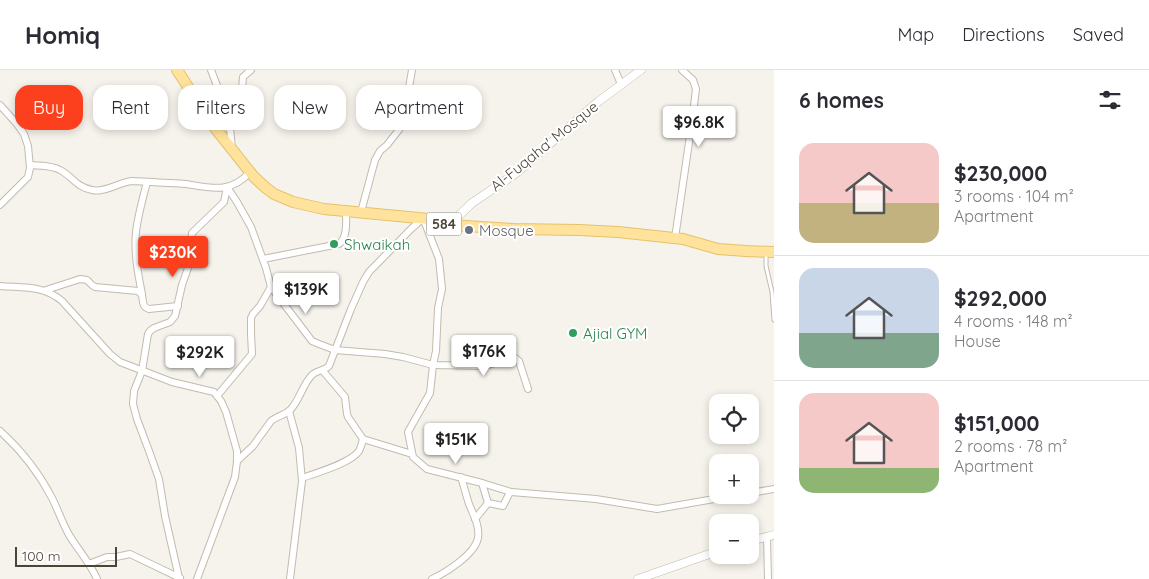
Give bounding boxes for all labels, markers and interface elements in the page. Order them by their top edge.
text: Homiq [25,20,100,50]
text: Map [897,23,934,46]
text: Directions [962,23,1045,46]
text: Saved [1073,23,1124,46]
chip: Buy [15,85,83,130]
chip: Rent [93,85,168,130]
chip: Filters [178,85,264,130]
chip: New [274,85,346,130]
chip: Apartment [356,85,482,130]
icon: filters [1096,86,1124,114]
text: 6 homes [799,87,884,113]
street label: Al-Fuqaha' Mosque [486,97,602,195]
pin: $96.8K [658,106,740,148]
text: $96.8K [674,112,724,132]
text: $230,000 [954,160,1047,186]
icon: home [839,163,899,223]
text: 3 rooms · 104 m² [954,186,1074,206]
text: Apartment [954,206,1034,226]
road number: 584 [426,212,462,236]
place label: Mosque [479,221,534,240]
marker: Mosque [463,224,475,236]
place label: Shwaikah [344,235,410,254]
pin: $230K [138,236,208,278]
marker: Shwaikah [328,238,340,250]
text: $230K [149,242,197,262]
pin: $139K [271,272,341,315]
text: $139K [284,279,328,299]
text: $292,000 [954,285,1047,311]
icon: home [839,288,899,348]
text: 4 rooms · 148 m² [954,311,1073,331]
place label: Ajial GYM [583,324,647,343]
marker: Ajial GYM [567,327,579,339]
text: House [954,331,1001,351]
pin: $176K [449,334,519,377]
pin: $292K [165,336,235,378]
text: $176K [462,341,506,361]
text: $292K [176,342,224,362]
map controls [709,394,759,564]
button: locate [709,394,759,444]
text: $151,000 [954,410,1039,436]
icon: home [839,413,899,473]
pin: $151K [421,422,491,465]
text: $151K [435,429,477,449]
text: 2 rooms · 78 m² [954,436,1067,456]
button: + [709,454,759,504]
text: Apartment [954,456,1034,476]
button: − [709,514,759,564]
scale bar [15,544,118,567]
text: 100 m [22,547,60,565]

